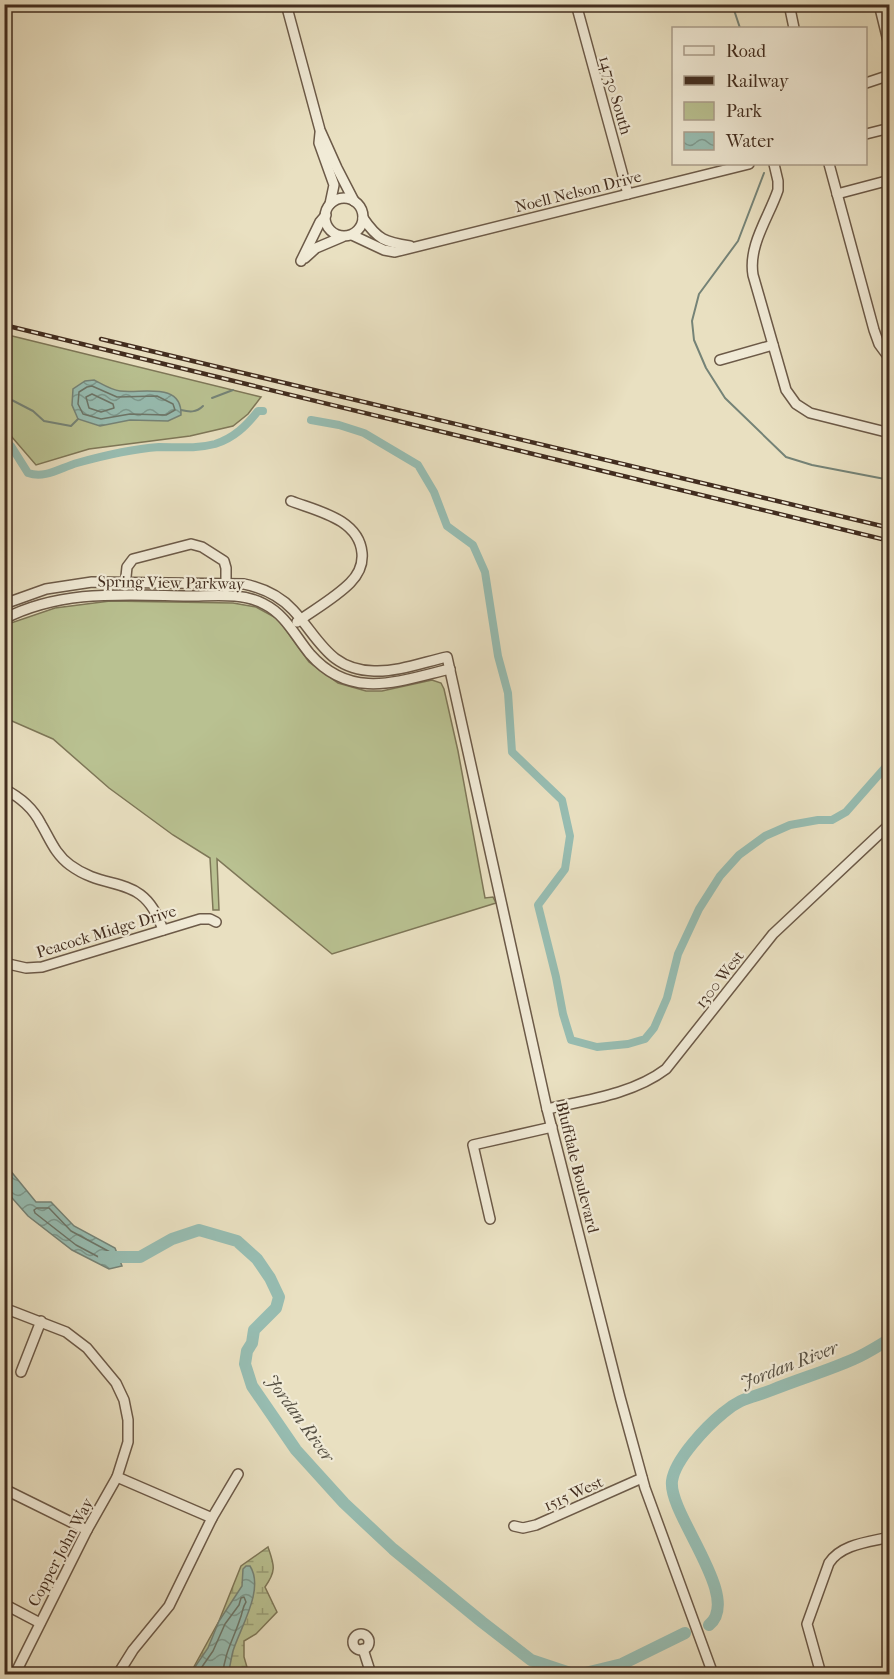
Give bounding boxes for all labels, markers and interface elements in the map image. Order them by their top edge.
legend [672,27,867,165]
text: Road [726,41,766,62]
street label: 14730 South [595,54,636,137]
text: Railway [726,71,790,92]
text: Park [726,101,763,122]
text: Water [725,131,774,152]
street label: Noell Nelson Drive [513,167,644,216]
street label: Spring View Parkway [97,572,245,593]
street label: Peacock Midge Drive [34,901,179,962]
street label: 1300 West [691,947,748,1012]
street label: Bluffdale Boulevard [552,1099,603,1235]
water label: Jordan River [737,1336,843,1394]
water label: Jordan River [261,1370,340,1468]
street label: 1515 West [541,1472,606,1515]
street label: Copper John Way [24,1494,97,1610]

